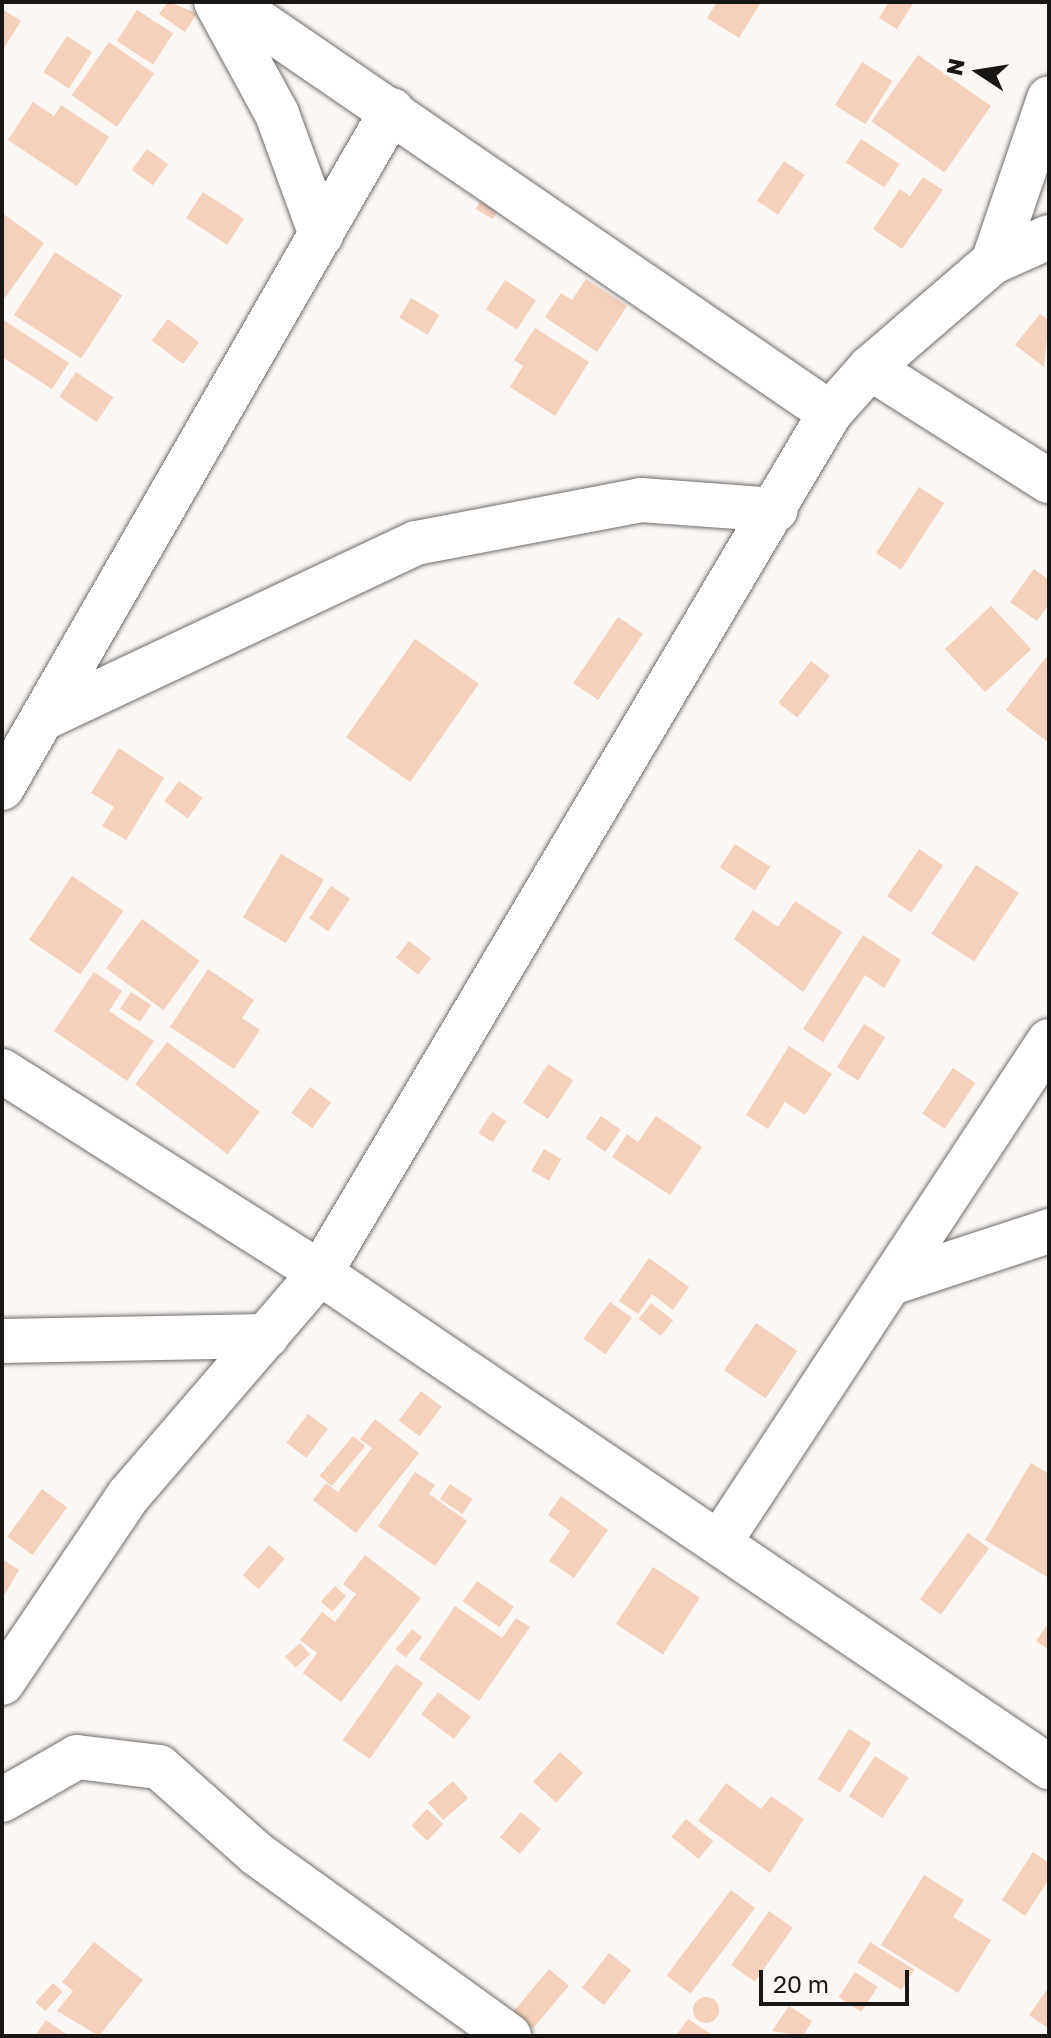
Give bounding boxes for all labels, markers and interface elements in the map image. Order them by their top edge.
north arrow [939,32,1019,112]
text: N [940,56,970,78]
scale bar [763,1954,913,2004]
text: 20 m [773,1969,829,1998]

